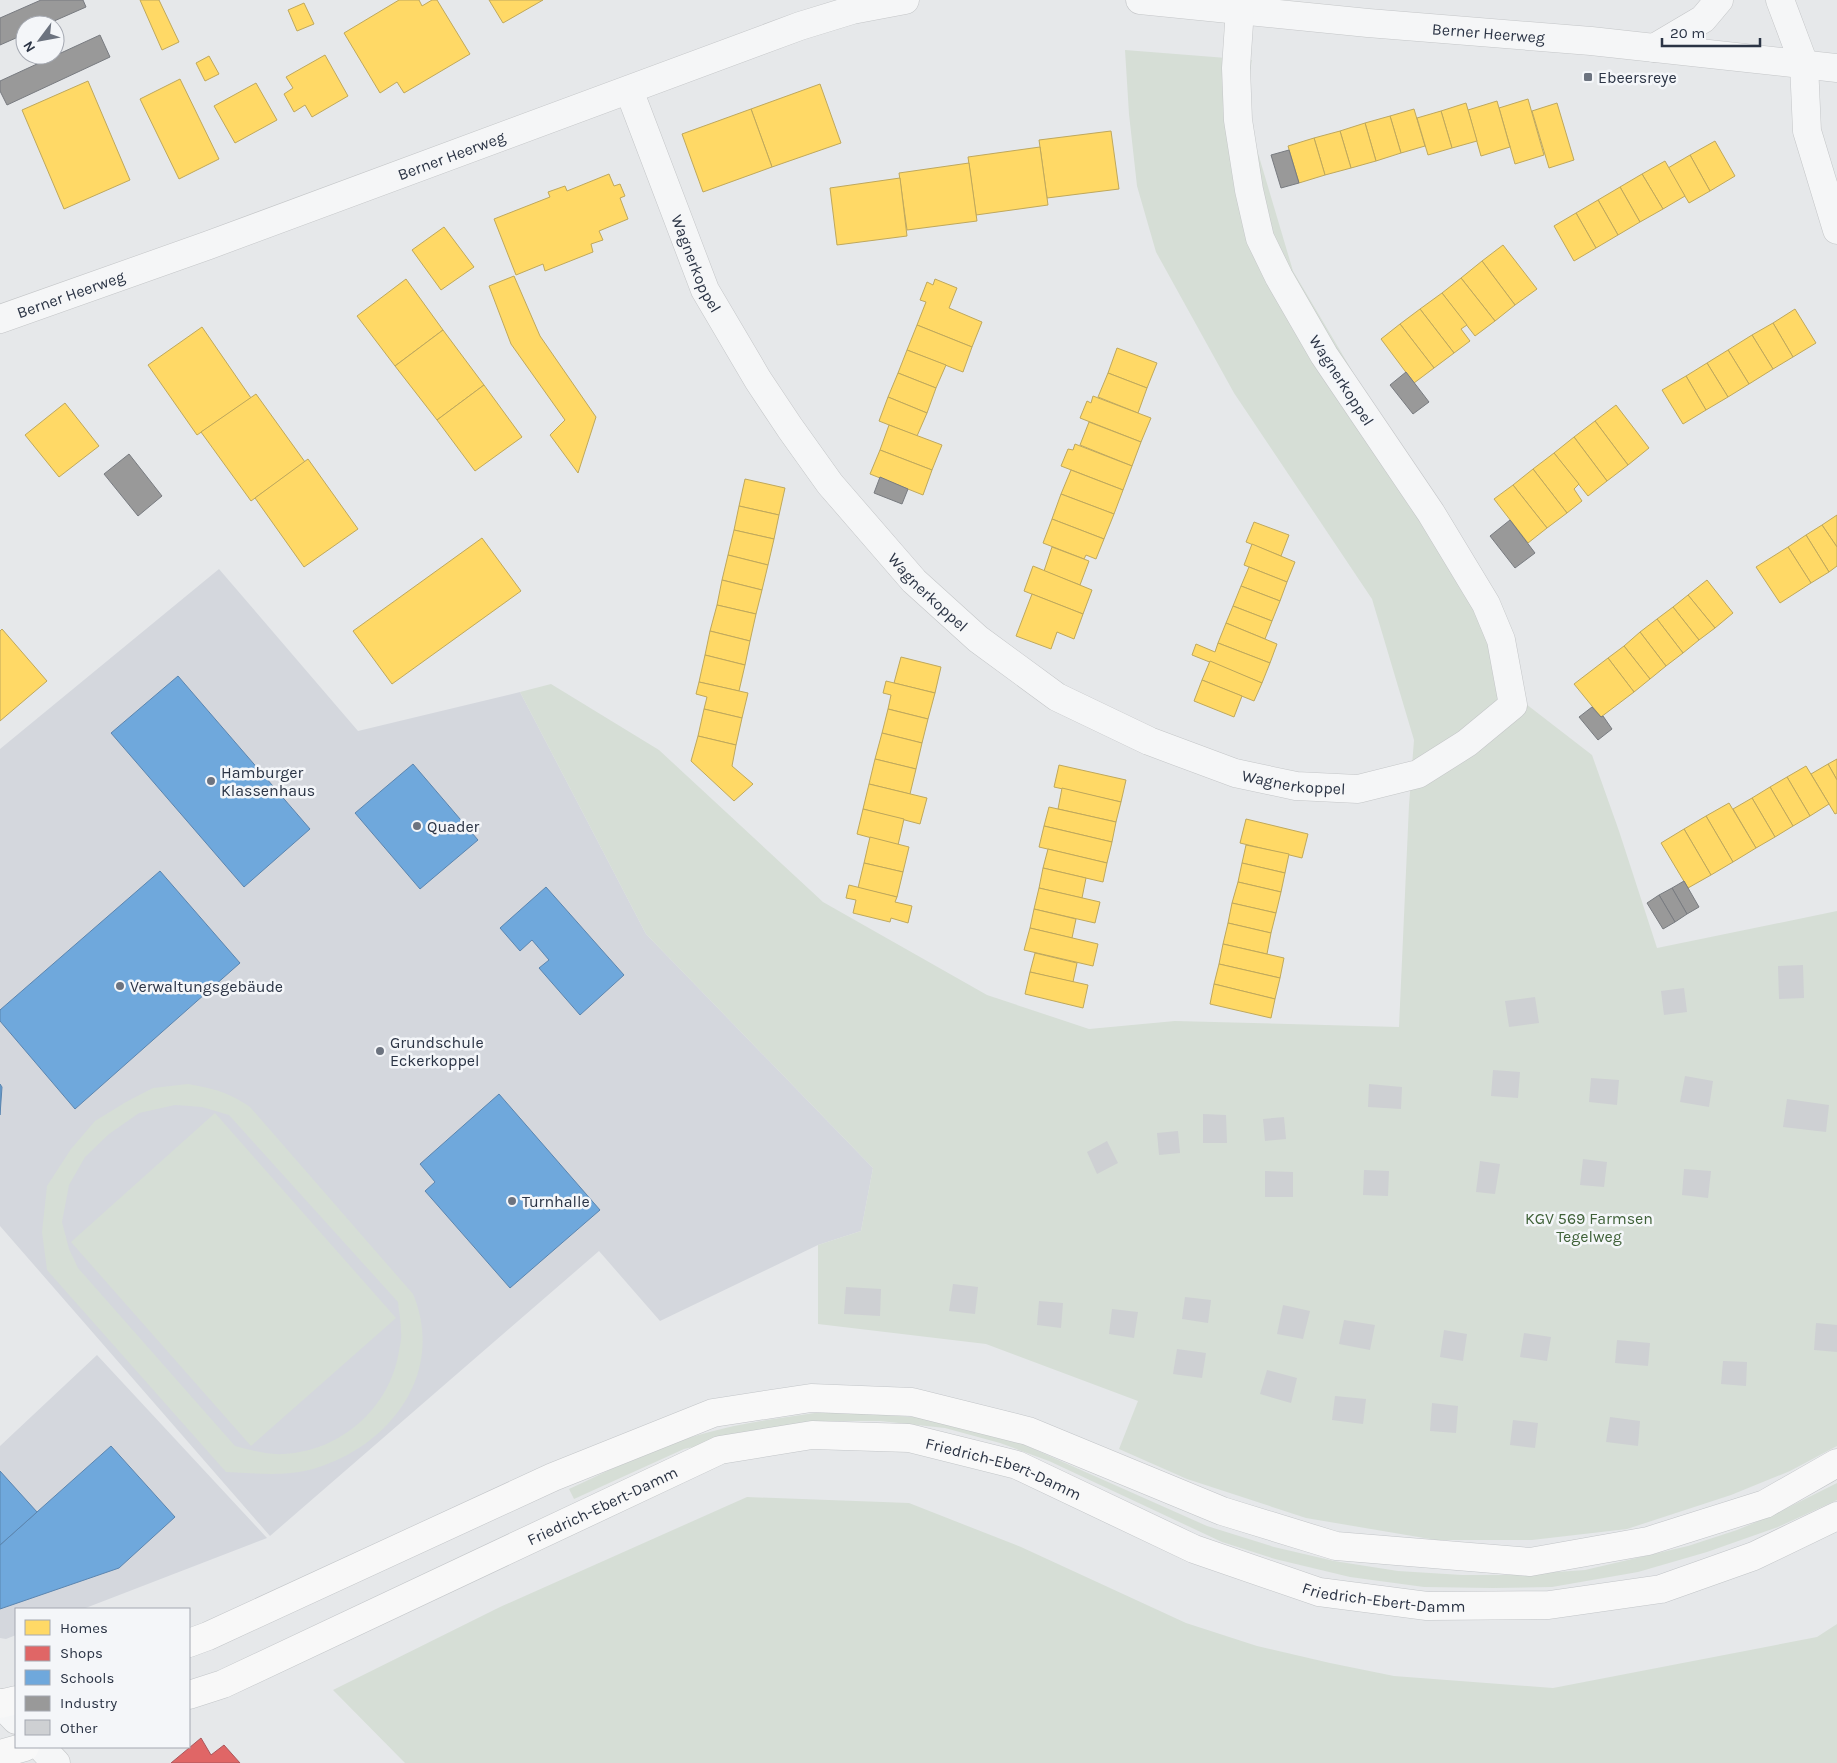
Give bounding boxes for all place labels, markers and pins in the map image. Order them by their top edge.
place label: Ebeersreye [1598,68,1677,87]
marker: Ebeersreye [1582,71,1594,83]
place label: Hamburger Klassenhaus [221,763,315,800]
marker: Hamburger Klassenhaus [205,775,217,787]
place label: Quader [427,817,480,836]
marker: Quader [411,820,423,832]
place label: Verwaltungsgebäude [130,977,283,996]
marker: Verwaltungsgebäude [114,980,126,992]
place label: Grundschule Eckerkoppel [390,1033,484,1070]
marker: Grundschule Eckerkoppel [374,1045,386,1057]
place label: Turnhalle [522,1192,590,1211]
marker: Turnhalle [506,1195,518,1207]

